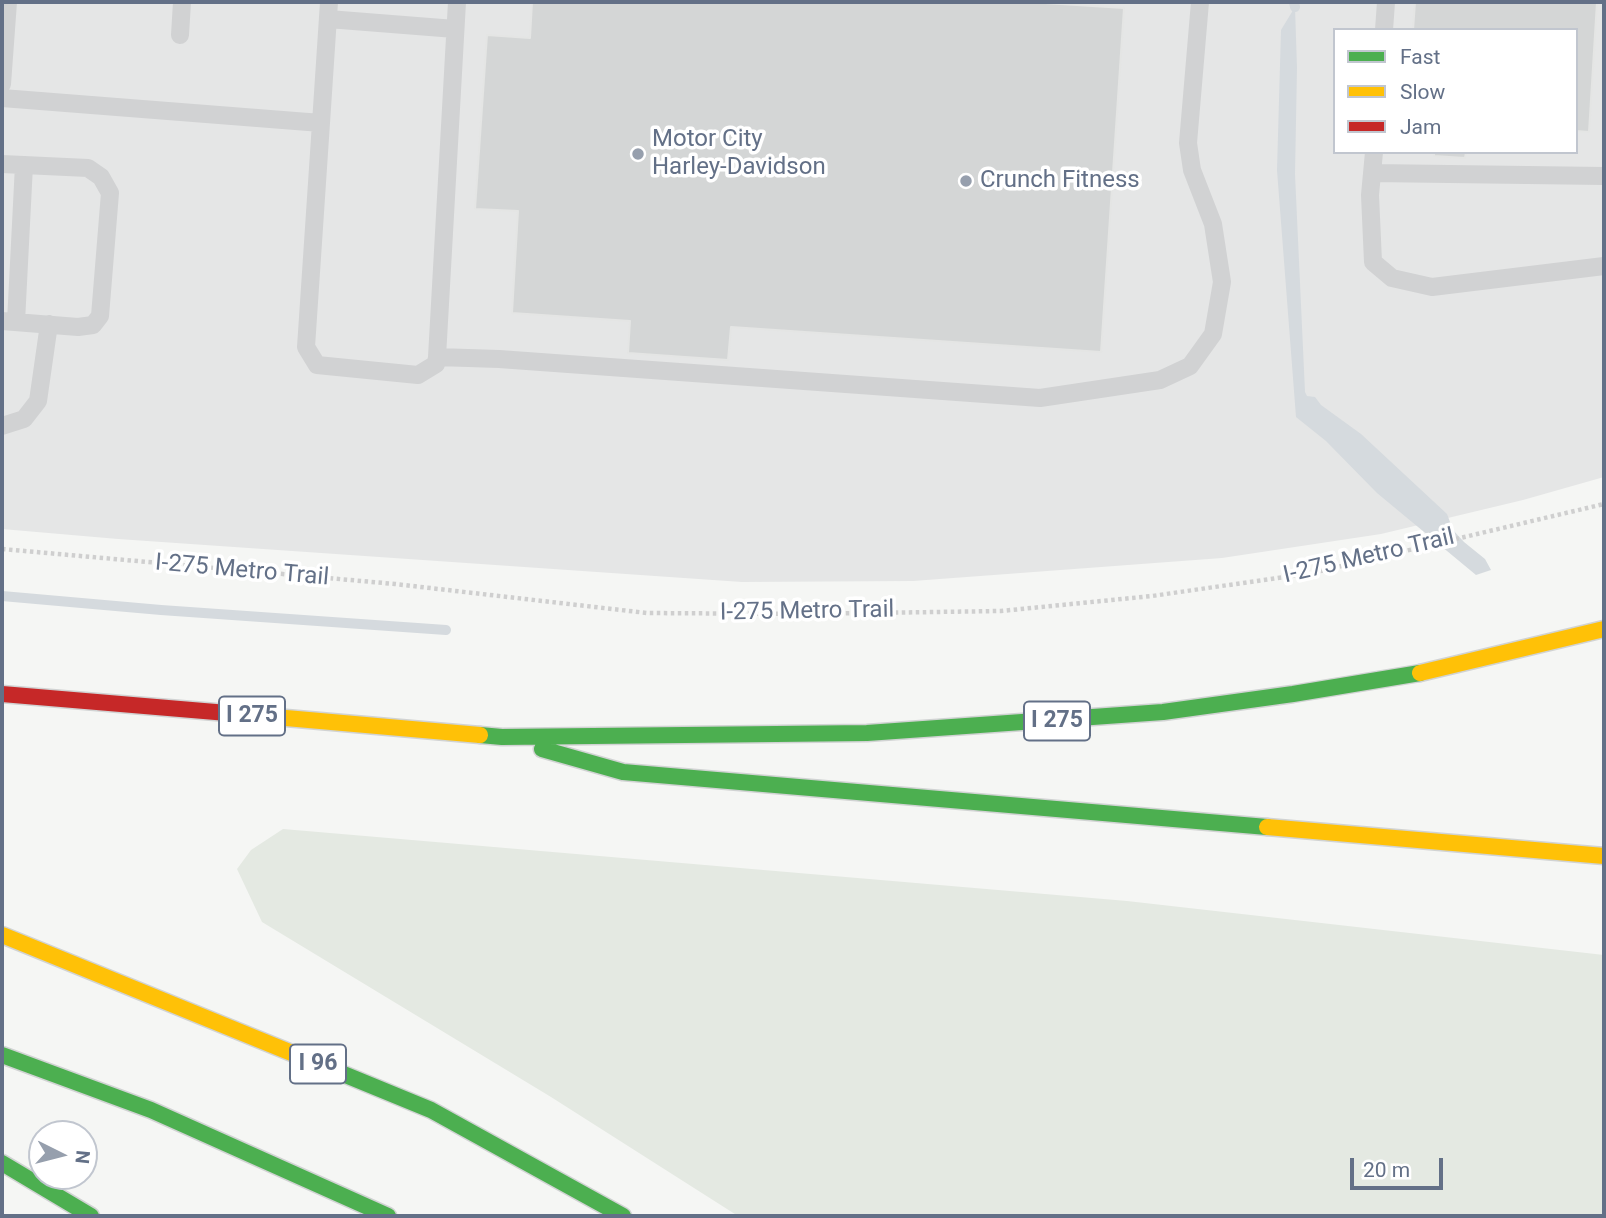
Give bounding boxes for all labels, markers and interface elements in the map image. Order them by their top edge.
legend [1333,28,1578,154]
text: Fast [1400,45,1440,69]
text: Slow [1400,80,1445,104]
text: Jam [1400,115,1441,139]
place label: Motor City Harley-Davidson [652,126,826,182]
marker: Motor City Harley-Davidson [630,146,646,162]
place label: Crunch Fitness [980,167,1140,195]
marker: Crunch Fitness [958,173,974,189]
street label: I-275 Metro Trail [1281,523,1457,591]
street label: I-275 Metro Trail [154,549,330,593]
street label: I-275 Metro Trail [720,596,894,628]
road number: I 275 [219,696,285,736]
road number: I 275 [1024,702,1090,740]
road number: I 96 [290,1044,346,1084]
north arrow [28,1120,98,1190]
scale bar [1354,1144,1447,1188]
text: N [70,1149,95,1165]
text: 20 m [1363,1158,1410,1182]

